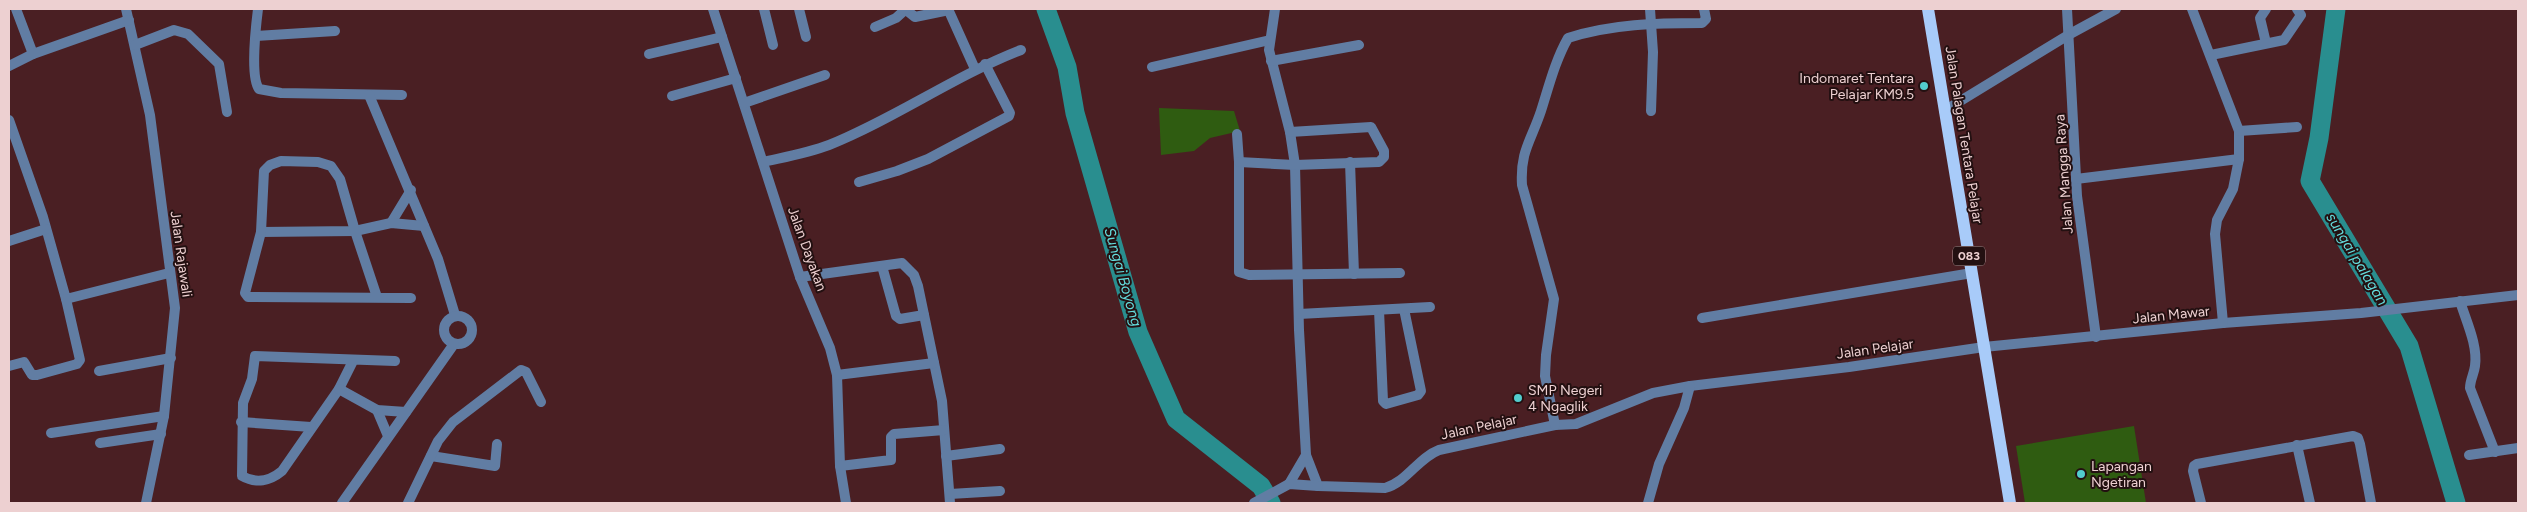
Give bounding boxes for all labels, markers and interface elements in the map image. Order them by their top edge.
street label: Jalan Palagan Tentara Pelajar [1942,45,1986,225]
place label: Indomaret Tentara Pelajar KM9.5 [1799,70,1914,103]
marker: Indomaret Tentara Pelajar KM9.5 [1918,80,1930,92]
street label: Jalan Mangga Raya [2051,114,2077,234]
street label: Jalan Dayakan [784,205,830,294]
street label: Jalan Rajawali [167,210,195,298]
water label: sungai palagan [2322,210,2392,308]
water label: Sungai Boyong [1100,225,1146,329]
road number: 083 [1953,247,1985,266]
street label: Jalan Mawar [2132,302,2211,327]
street label: Jalan Pelajar [1836,335,1915,363]
place label: SMP Negeri 4 Ngaglik [1528,382,1602,415]
marker: SMP Negeri 4 Ngaglik [1512,392,1524,404]
street label: Jalan Pelajar [1439,411,1519,443]
place label: Lapangan Ngetiran [2091,458,2152,491]
marker: Lapangan Ngetiran [2075,468,2087,480]

